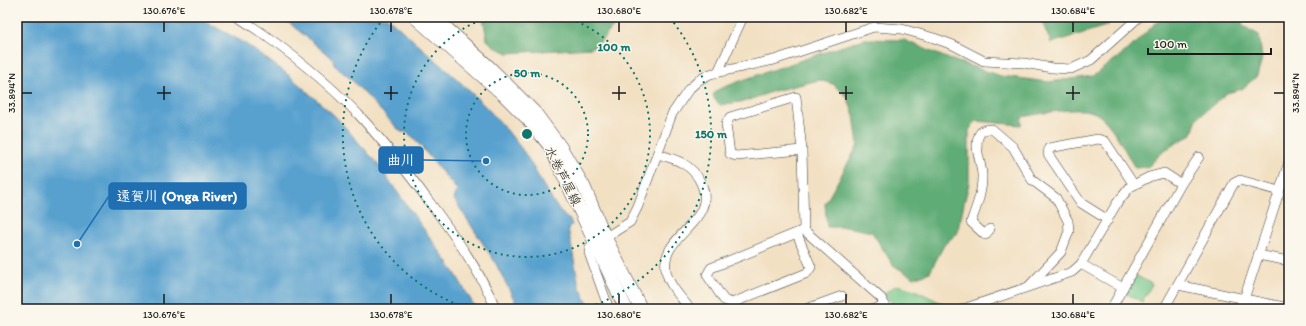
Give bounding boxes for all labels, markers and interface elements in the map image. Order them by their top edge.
text: 130.676°E [143,4,186,17]
text: 130.678°E [370,4,413,17]
text: 130.680°E [597,4,642,17]
text: 130.682°E [824,4,868,17]
text: 130.684°E [1051,4,1095,17]
scale bar [1148,30,1271,56]
text: 100 m [1154,37,1187,51]
text: 100 m [597,40,631,54]
text: 50 m [514,66,541,80]
text: 33.894°N [5,73,18,113]
text: 33.894°N [1289,73,1302,113]
centre of rings [520,127,534,141]
text: 150 m [695,127,728,141]
street label: 水巻芦屋線 [542,144,585,209]
callout: 曲川 [379,147,423,173]
text: 曲川 [387,152,415,169]
callout: 遠賀川 (Onga River) [109,183,246,209]
text: 遠賀川 (Onga River) [117,188,238,205]
text: 130.676°E [143,308,186,321]
text: 130.678°E [370,308,413,321]
text: 130.680°E [597,308,642,321]
text: 130.682°E [824,308,868,321]
text: 130.684°E [1051,308,1095,321]

